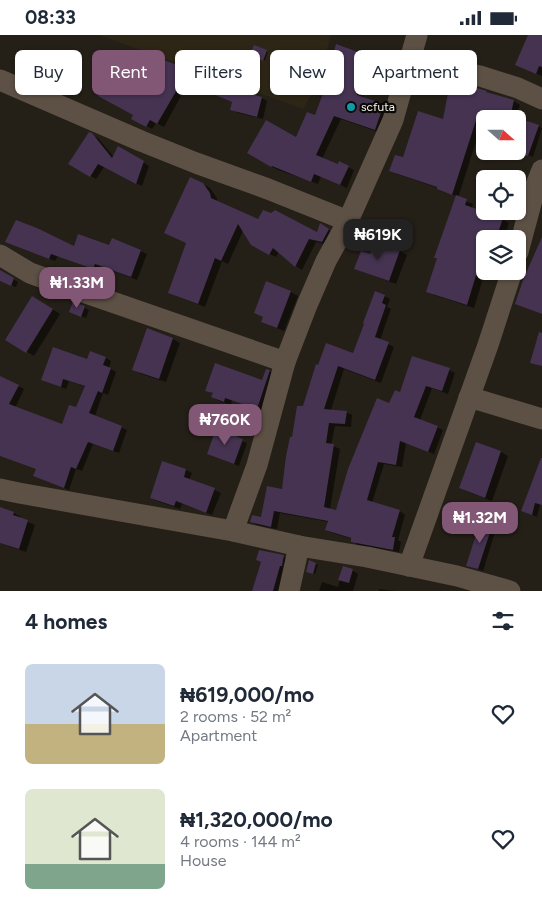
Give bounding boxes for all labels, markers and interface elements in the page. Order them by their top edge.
text: 08:33 [25,6,76,29]
chip: Buy [15,50,82,95]
chip: Rent [92,50,165,95]
chip: Filters [175,50,260,95]
chip: New [270,50,344,95]
chip: Apartment [354,50,477,95]
place label: scfuta [361,100,395,114]
marker: scfuta [345,101,357,113]
north arrow [476,110,526,160]
map controls [476,110,526,280]
button: locate [476,170,526,220]
pin: ₦619K [343,219,413,261]
text: ₦619K [354,225,402,244]
button: layers [476,230,526,280]
pin: ₦1.33M [36,267,118,309]
text: ₦1.33M [50,273,104,292]
pin: ₦760K [190,403,260,446]
text: ₦760K [200,410,250,429]
pin: ₦1.32M [439,501,521,544]
text: ₦1.32M [453,508,507,527]
icon: filters [489,607,517,635]
text: 4 homes [25,609,107,634]
text: ₦619,000/mo [180,682,314,707]
icon: home [65,684,125,744]
icon: heart [489,700,517,728]
text: 2 rooms · 52 m² [180,707,291,726]
text: Apartment [180,726,257,745]
text: ₦1,320,000/mo [180,807,333,832]
icon: home [65,809,125,869]
icon: heart [489,825,517,853]
text: 4 rooms · 144 m² [180,832,301,851]
text: House [180,851,226,870]

